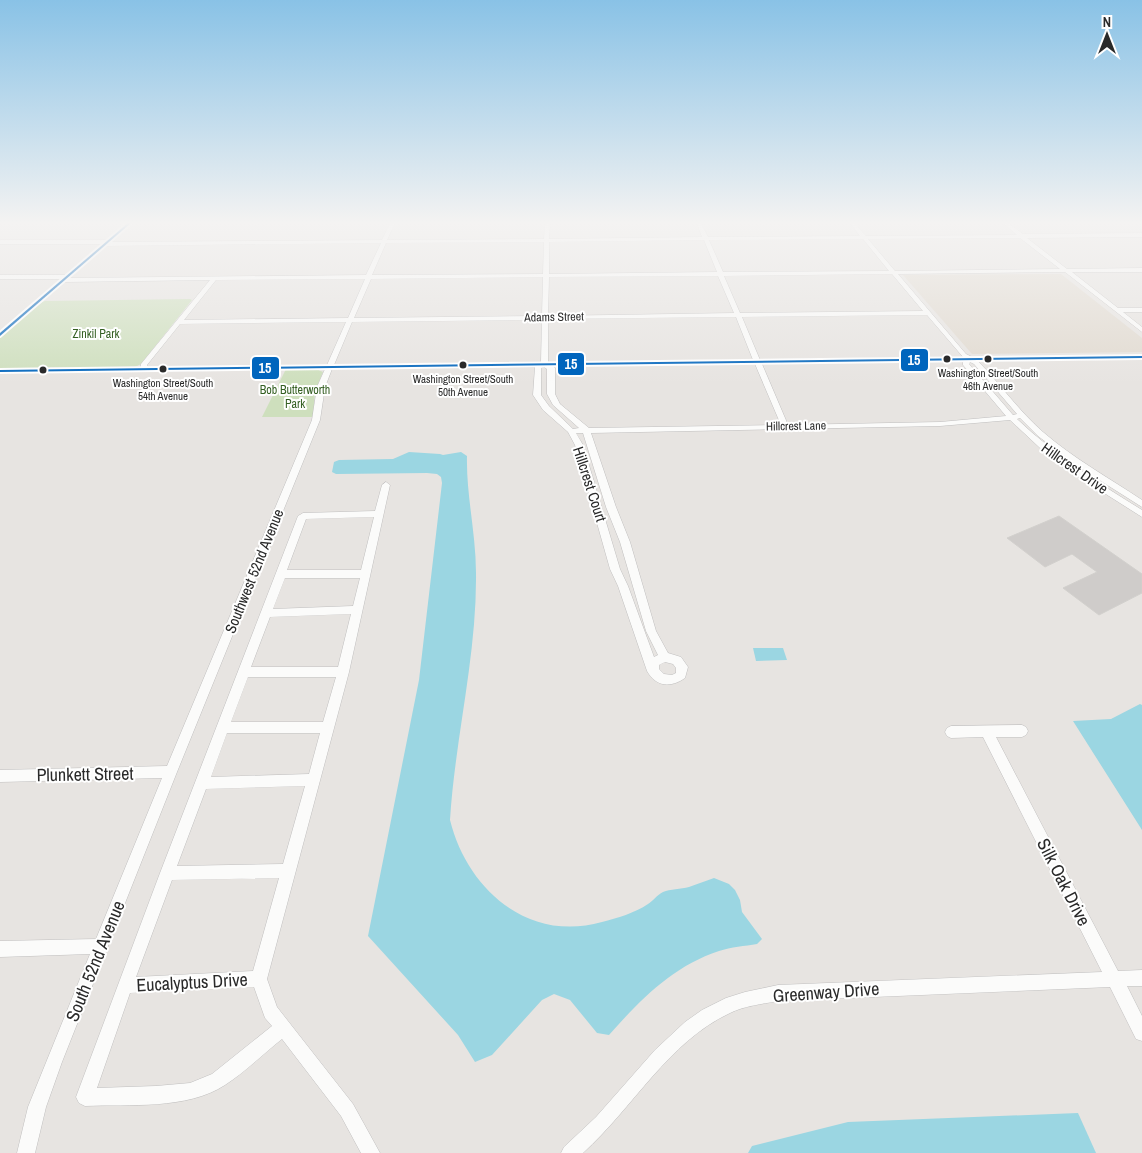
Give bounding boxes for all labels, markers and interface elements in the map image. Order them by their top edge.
north arrow [1082,10,1132,60]
text: N [1103,13,1111,31]
street label: Adams Street [523,308,584,326]
park label: Zinkil Park [72,326,120,342]
line badge: 15 [900,348,929,372]
text: 15 [908,351,921,369]
line badge: 15 [557,352,585,376]
unlabelled marker [942,354,952,364]
marker: Washington Street/South 46th Avenue [983,354,993,364]
text: 15 [565,355,578,373]
line badge: 15 [251,356,280,380]
text: 15 [259,359,272,377]
marker: Washington Street/South 50th Avenue [458,360,468,370]
marker: Washington Street/South 54th Avenue [158,364,168,374]
unlabelled marker [38,365,48,375]
place label: Washington Street/South 46th Avenue [938,366,1038,393]
place label: Washington Street/South 50th Avenue [413,372,513,399]
place label: Washington Street/South 54th Avenue [113,376,213,403]
park label: Bob Butterworth Park [260,382,330,412]
street label: Hillcrest Lane [766,417,826,435]
street label: Hillcrest Drive [1037,437,1113,499]
street label: Hillcrest Court [568,444,612,525]
street label: Southwest 52nd Avenue [219,506,289,636]
street label: Plunkett Street [36,761,134,787]
street label: Silk Oak Drive [1031,834,1097,930]
street label: South 52nd Avenue [59,897,131,1025]
street label: Eucalyptus Drive [136,967,248,997]
street label: Greenway Drive [772,976,880,1008]

